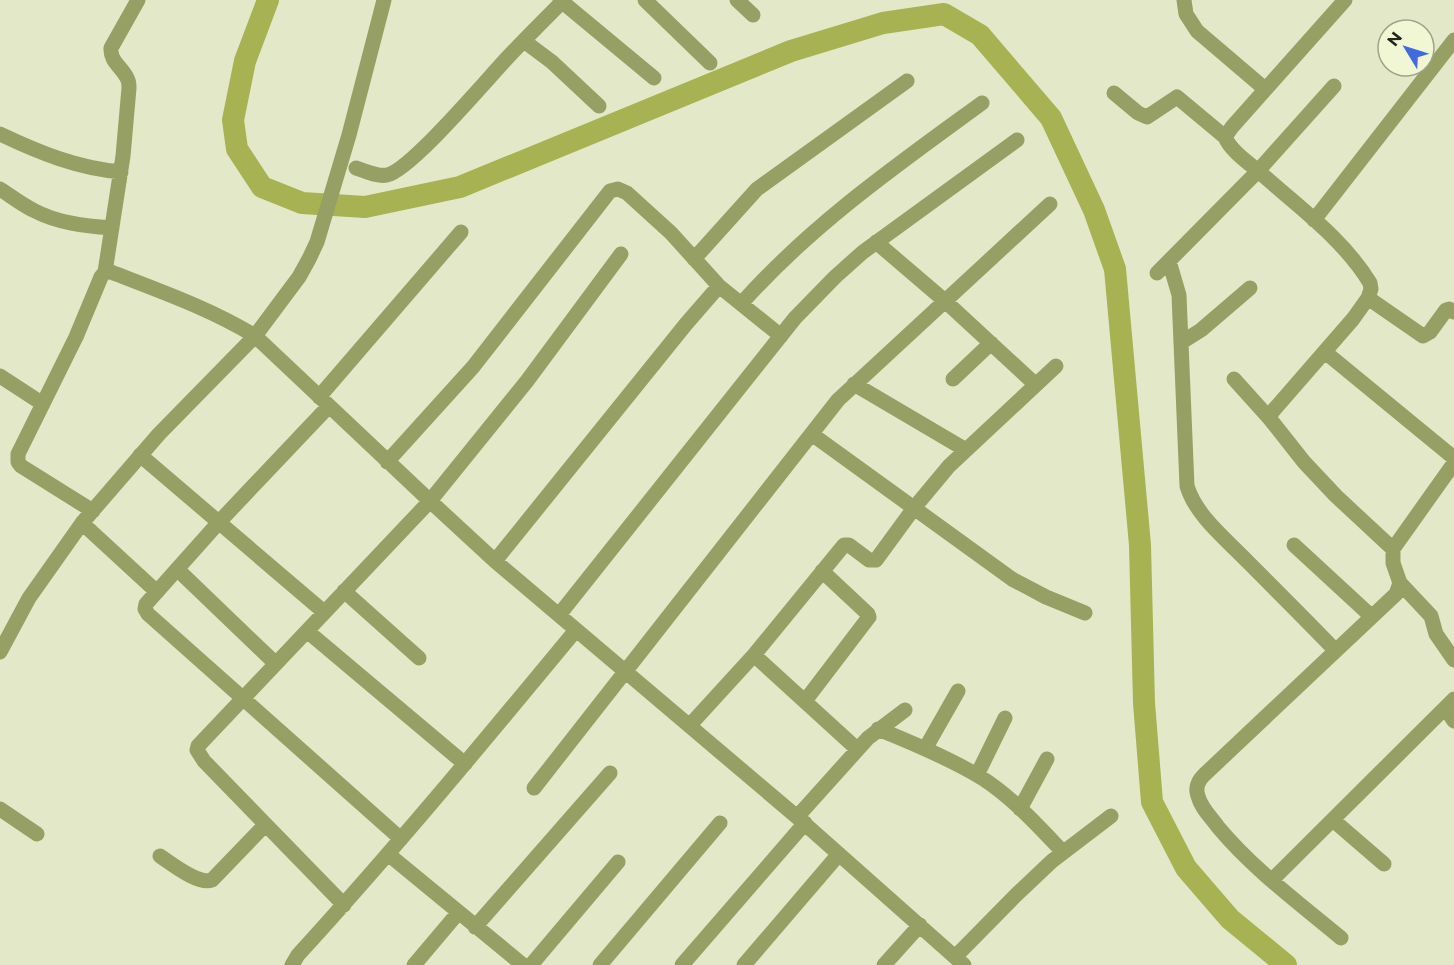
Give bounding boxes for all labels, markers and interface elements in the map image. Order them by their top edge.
north arrow [1376,18,1436,78]
text: N [1383,28,1406,50]

